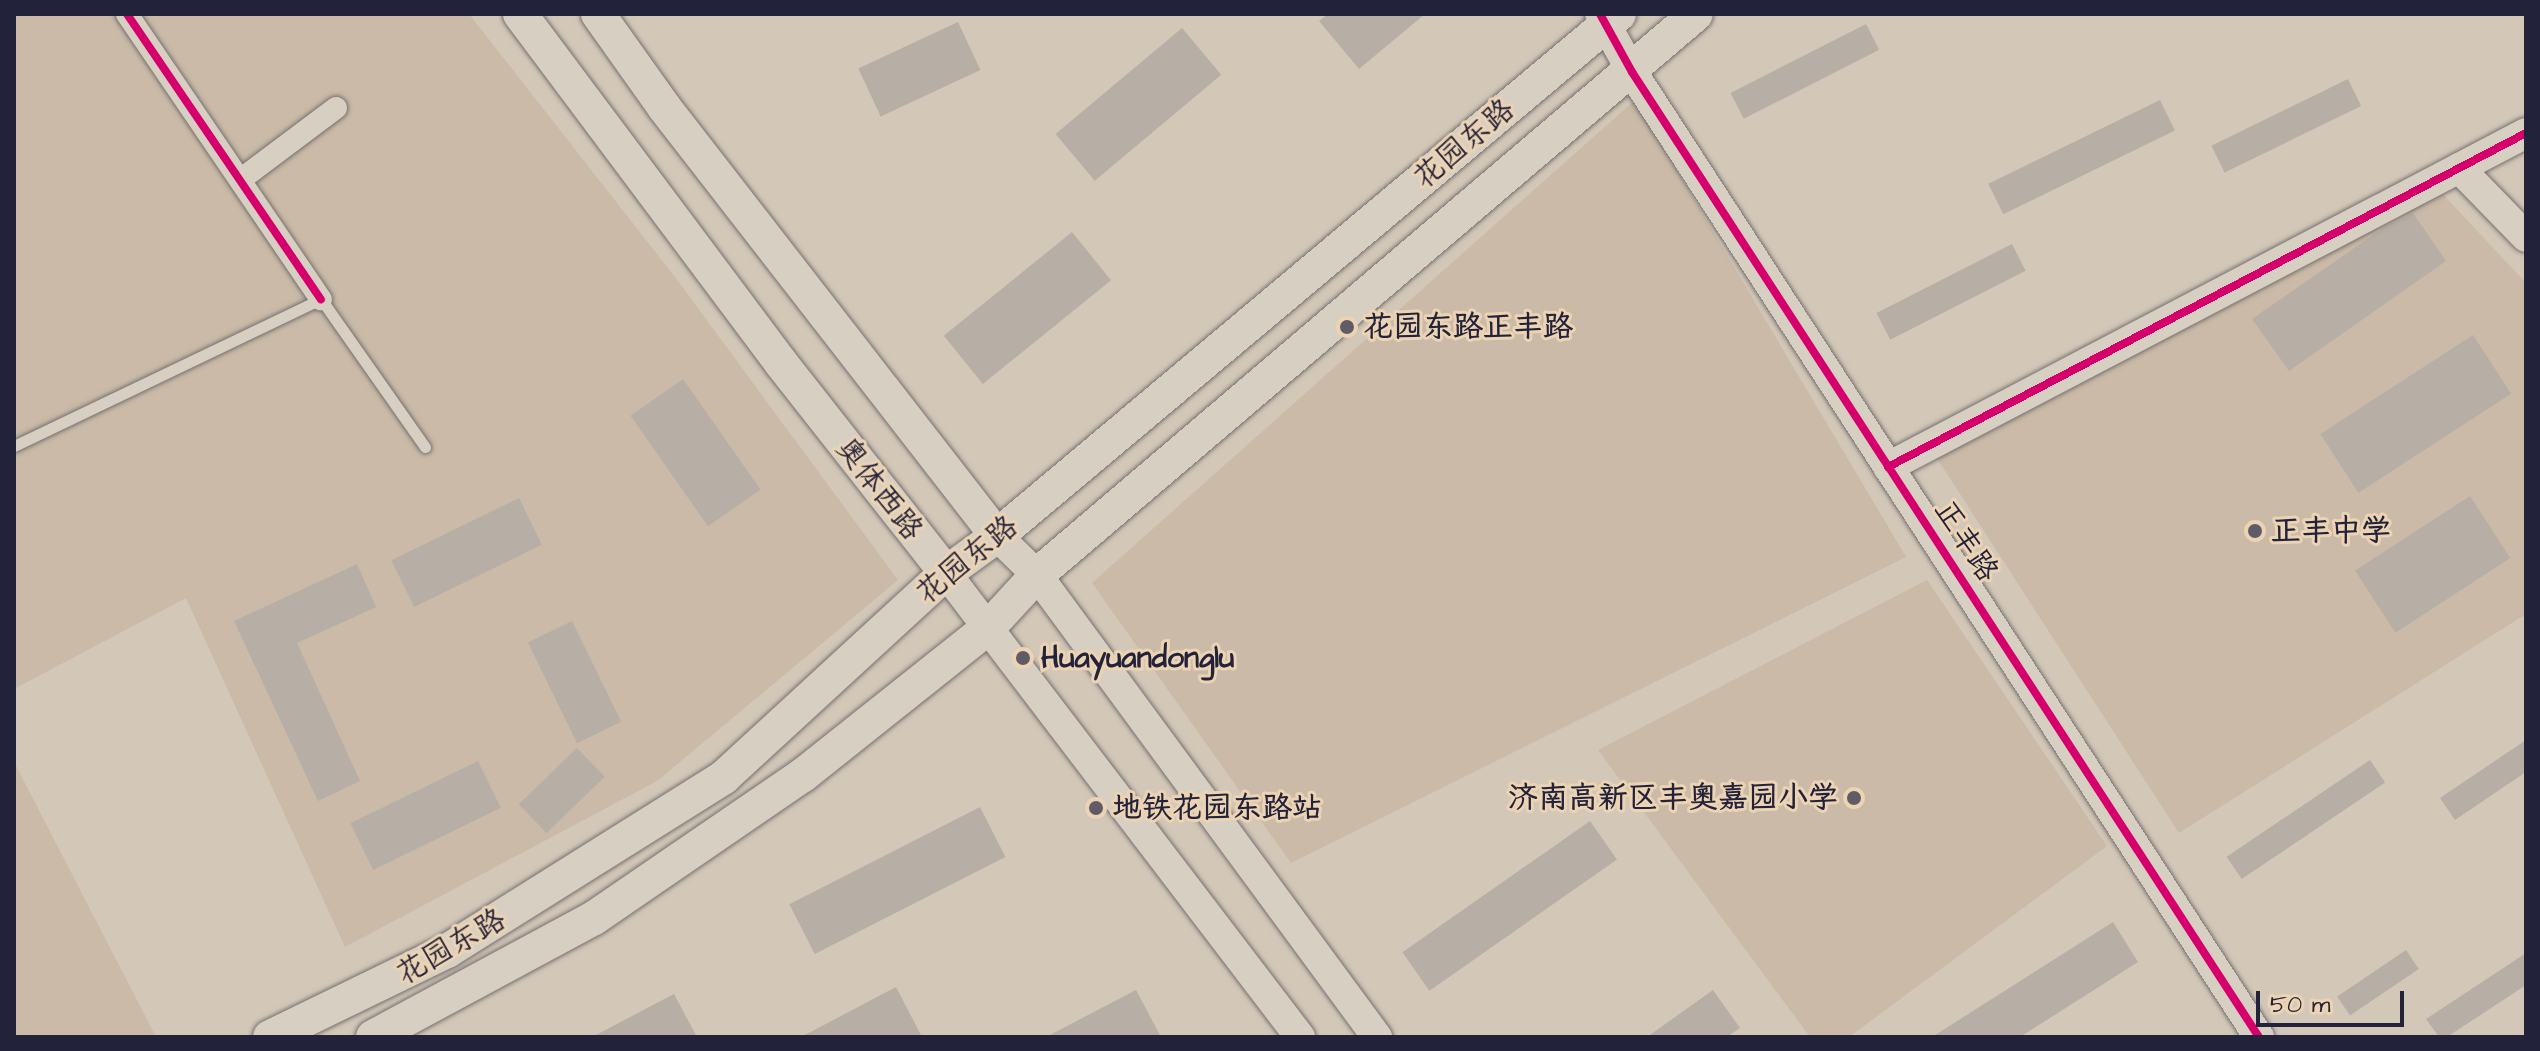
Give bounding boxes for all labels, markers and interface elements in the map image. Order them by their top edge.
street label: 花园东路 [1406,92,1522,196]
place label: 花园东路正丰路 [1363,309,1573,345]
marker: 花园东路正丰路 [1338,318,1356,336]
street label: 奥体西路 [828,431,930,547]
street label: 正丰路 [1926,493,2006,589]
street label: 花园东路 [909,508,1025,612]
place label: 正丰中学 [2271,513,2391,549]
marker: 正丰中学 [2246,522,2264,540]
place label: Huayuandonglu [1041,640,1234,676]
marker: Huayuandonglu [1012,647,1034,669]
place label: 济南高新区丰奥嘉园小学 [1508,780,1838,816]
marker: 济南高新区丰奥嘉园小学 [1845,789,1863,807]
place label: 地铁花园东路站 [1112,790,1322,826]
marker: 地铁花园东路站 [1087,799,1105,817]
street label: 花园东路 [390,901,512,993]
scale bar [2260,975,2408,1025]
text: 50 m [2270,988,2330,1022]

